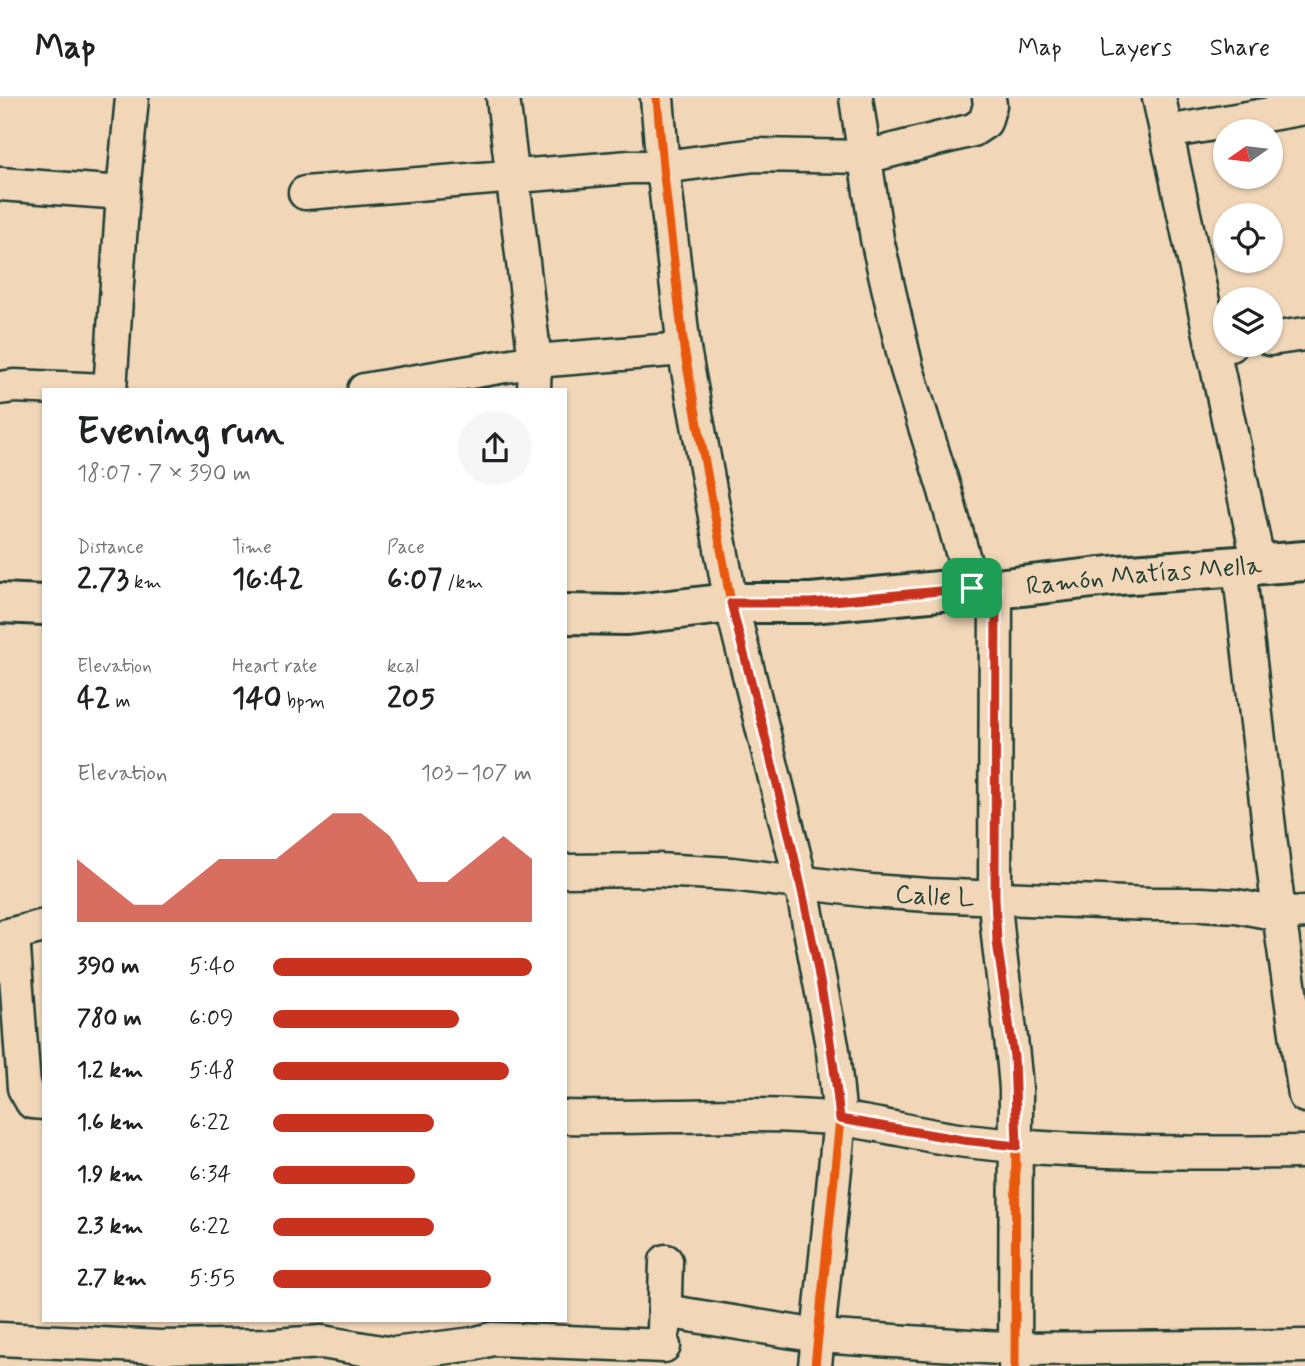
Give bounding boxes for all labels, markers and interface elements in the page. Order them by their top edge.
text: Map [35,26,95,70]
text: Map [1018,33,1062,64]
text: Layers [1100,33,1172,64]
text: Share [1210,33,1270,64]
north arrow [1213,119,1283,189]
map controls [1213,119,1283,357]
button: locate [1213,203,1283,273]
button: layers [1213,287,1283,357]
text: Evening run [77,408,284,457]
button: share [458,411,532,485]
text: 18:07 · 7 × 390 m [77,459,251,489]
text: Distance [77,535,144,560]
text: Time [232,535,272,560]
text: Pace [387,535,425,560]
street label: Ramón Matías Mella [1024,549,1263,604]
pin [942,558,1002,618]
text: 2.73 [77,560,129,599]
text: 16:42 [232,560,303,599]
text: 6:07 [387,560,442,599]
icon: arrive [953,569,991,607]
text: km [129,570,162,595]
text: /km [442,570,483,595]
text: Elevation [77,654,152,679]
text: Heart rate [232,654,317,679]
text: kcal [387,654,419,679]
text: 42 [77,679,110,718]
text: 140 [232,679,282,718]
text: 205 [387,679,436,718]
text: m [110,689,131,714]
text: bpm [282,689,325,714]
text: Elevation [77,759,168,789]
text: 103–107 m [421,759,532,789]
street label: Calle L [894,878,975,916]
text: 390 m [77,952,139,982]
text: 5:40 [189,952,235,982]
text: 780 m [77,1004,142,1034]
text: 6:09 [189,1004,233,1034]
text: 1.2 km [77,1056,143,1086]
text: 5:48 [189,1056,235,1086]
text: 1.6 km [77,1108,144,1138]
text: 6:22 [189,1108,230,1138]
text: 1.9 km [77,1160,143,1190]
text: 6:34 [189,1160,231,1190]
text: 2.3 km [77,1212,143,1242]
text: 6:22 [189,1212,230,1242]
text: 2.7 km [77,1264,147,1294]
text: 5:55 [189,1264,235,1294]

